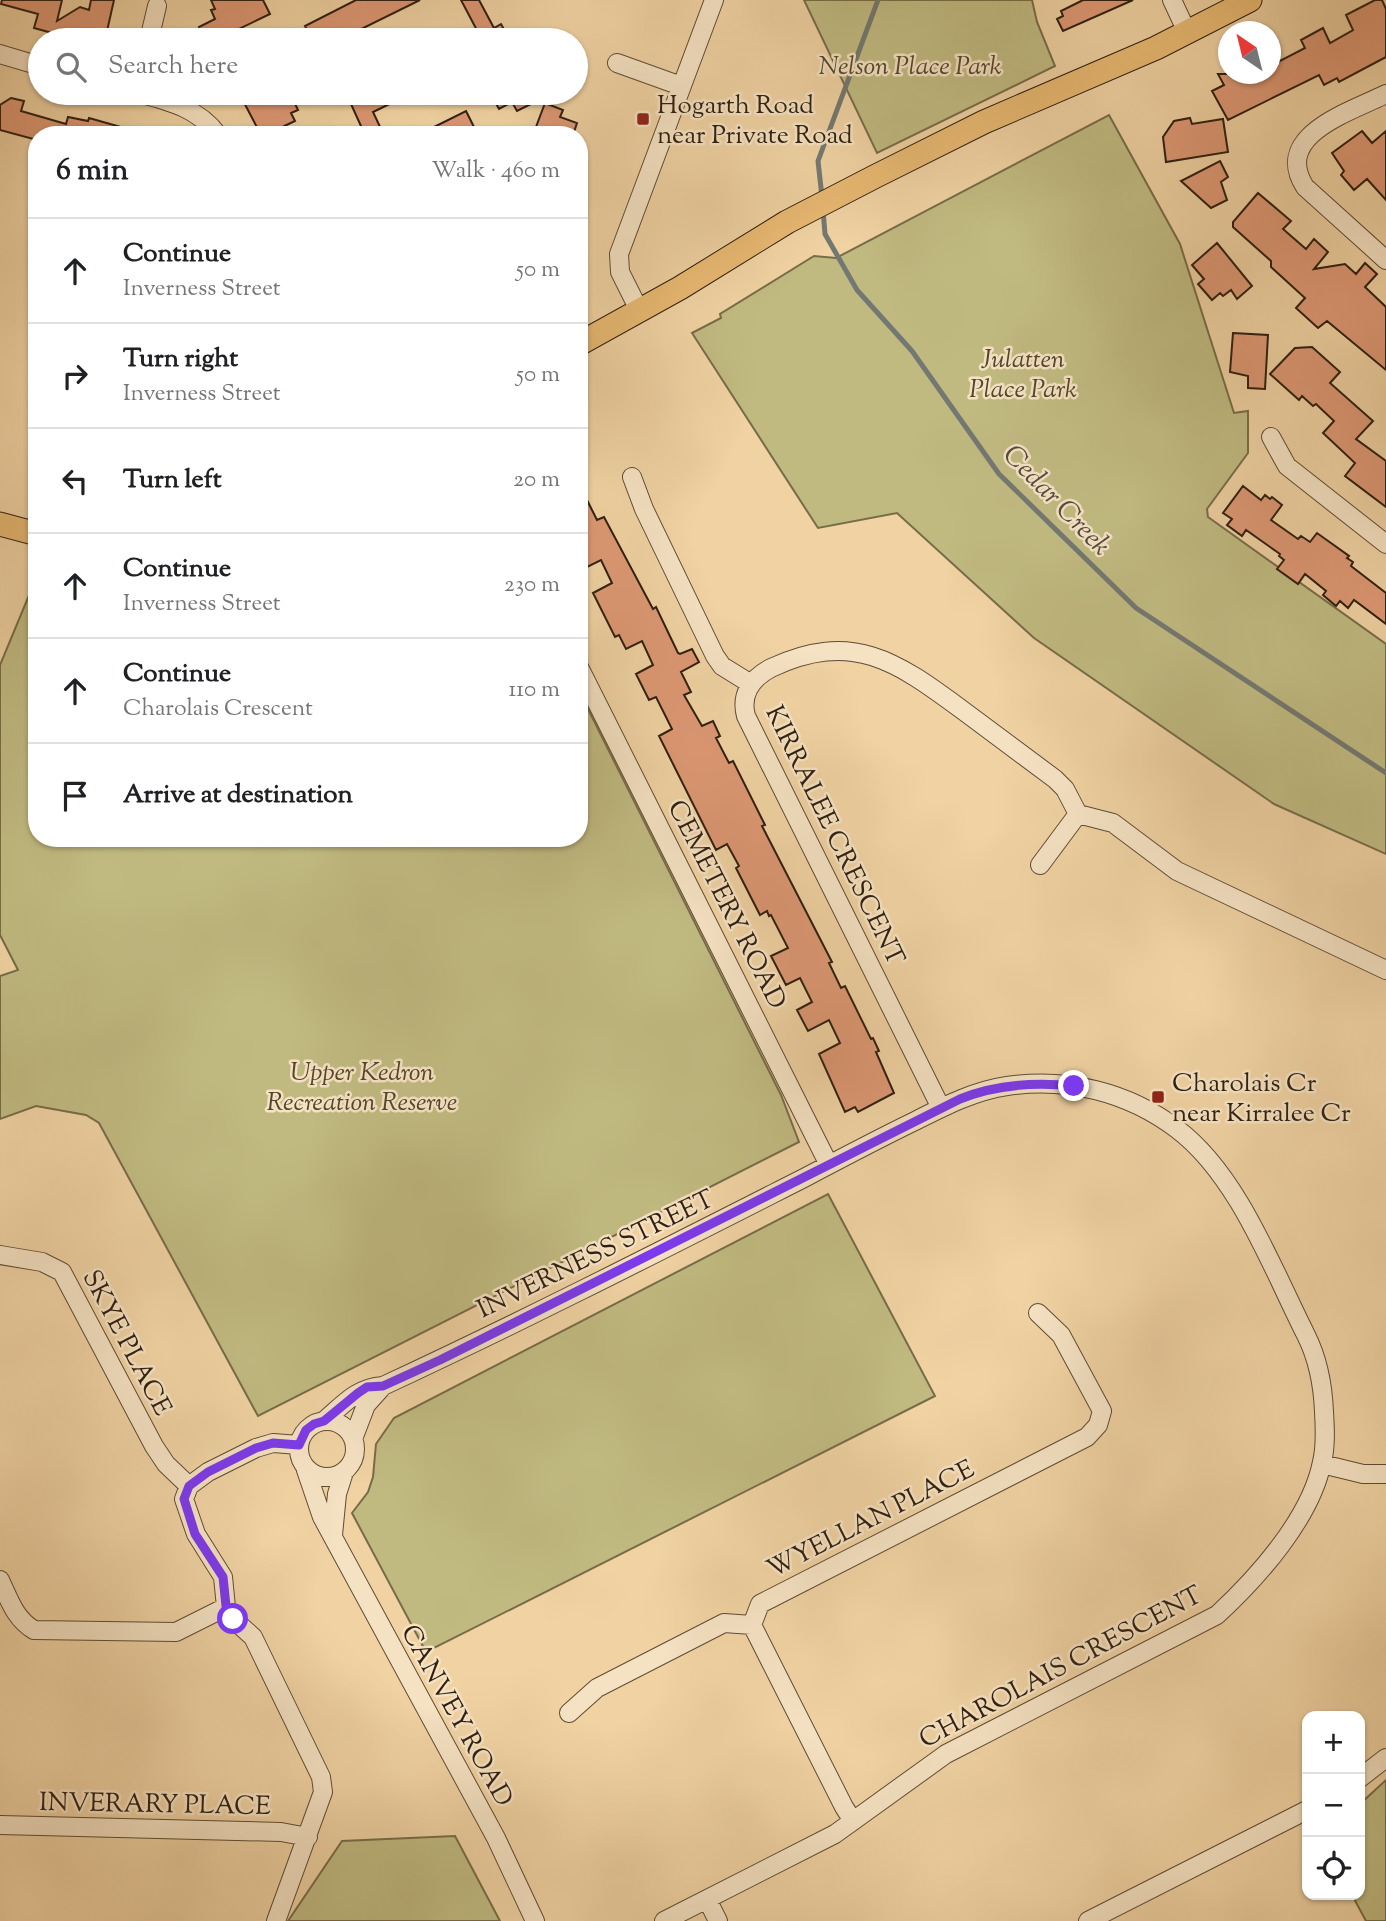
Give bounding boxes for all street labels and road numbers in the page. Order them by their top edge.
street label: KIRRALEE CRESCENT [755,700,913,972]
street label: CEMETERY ROAD [657,794,794,1016]
street label: INVERNESS STREET [471,1182,721,1329]
street label: SKYE PLACE [72,1264,180,1423]
street label: WYELLAN PLACE [761,1452,982,1589]
street label: CHAROLAIS CRESCENT [913,1578,1209,1759]
street label: CANVEY ROAD [390,1618,521,1814]
street label: INVERARY PLACE [39,1785,272,1826]

